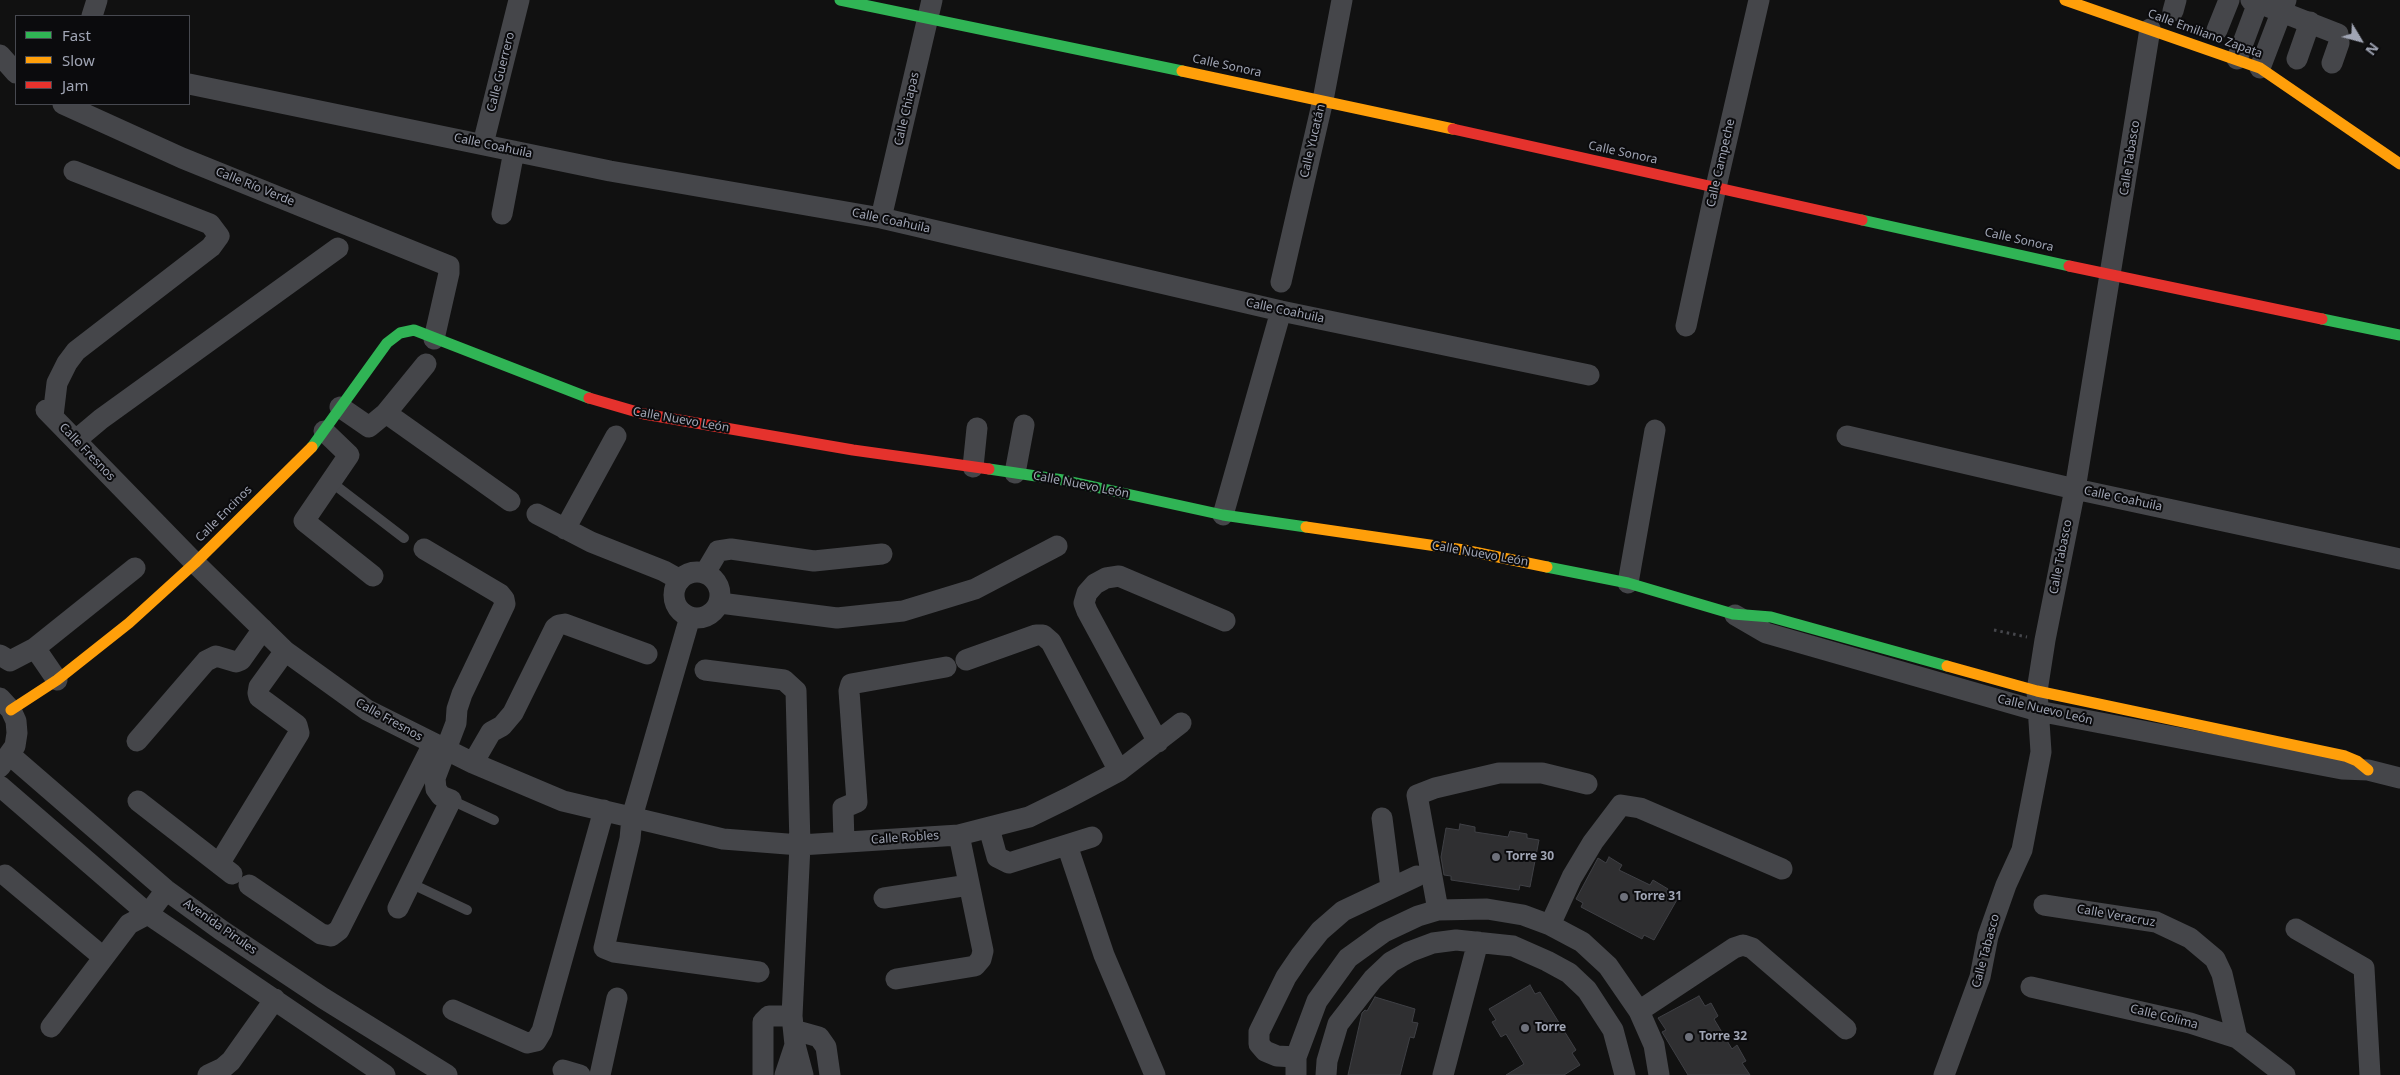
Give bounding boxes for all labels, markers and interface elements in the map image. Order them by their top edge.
street label: Calle Emiliano Zapata [2146,7,2264,61]
legend [15,15,190,105]
north arrow [2335,15,2385,65]
text: Fast [62,25,91,45]
street label: Calle Guerrero [484,31,518,113]
text: N [2361,39,2383,60]
text: Slow [62,50,95,70]
street label: Calle Sonora [1191,52,1263,80]
street label: Calle Chiapas [892,71,922,147]
text: Jam [62,75,89,95]
street label: Calle Yucatán [1298,103,1328,179]
street label: Calle Campeche [1704,118,1738,208]
street label: Calle Tabasco [2117,119,2143,197]
street label: Calle Coahuila [453,131,533,161]
street label: Calle Sonora [1587,139,1659,167]
street label: Calle Río Verde [213,165,297,209]
street label: Calle Coahuila [851,206,931,236]
street label: Calle Sonora [1983,225,2055,255]
street label: Calle Coahuila [1245,296,1325,326]
street label: Calle Nuevo León [632,404,730,436]
street label: Calle Fresnos [56,420,118,484]
street label: Calle Nuevo León [1032,469,1130,501]
street label: Calle Encinos [193,483,255,545]
street label: Calle Coahuila [2083,484,2163,514]
street label: Calle Tabasco [2047,518,2075,596]
street label: Calle Nuevo León [1431,538,1529,570]
street label: Calle Nuevo León [1996,692,2094,728]
street label: Calle Fresnos [353,696,425,744]
street label: Calle Robles [871,828,939,848]
place label: Torre 30 [1506,850,1554,864]
marker: Torre 30 [1490,851,1502,863]
place label: Torre 31 [1634,890,1682,904]
marker: Torre 31 [1618,891,1630,903]
street label: Avenida Pirules [180,896,260,958]
street label: Calle Veracruz [2076,902,2156,930]
street label: Calle Tabasco [1969,913,2003,989]
street label: Calle Colima [2129,1002,2199,1032]
place label: Torre [1535,1021,1566,1035]
marker: Torre [1519,1022,1531,1034]
place label: Torre 32 [1699,1030,1747,1044]
marker: Torre 32 [1683,1031,1695,1043]

